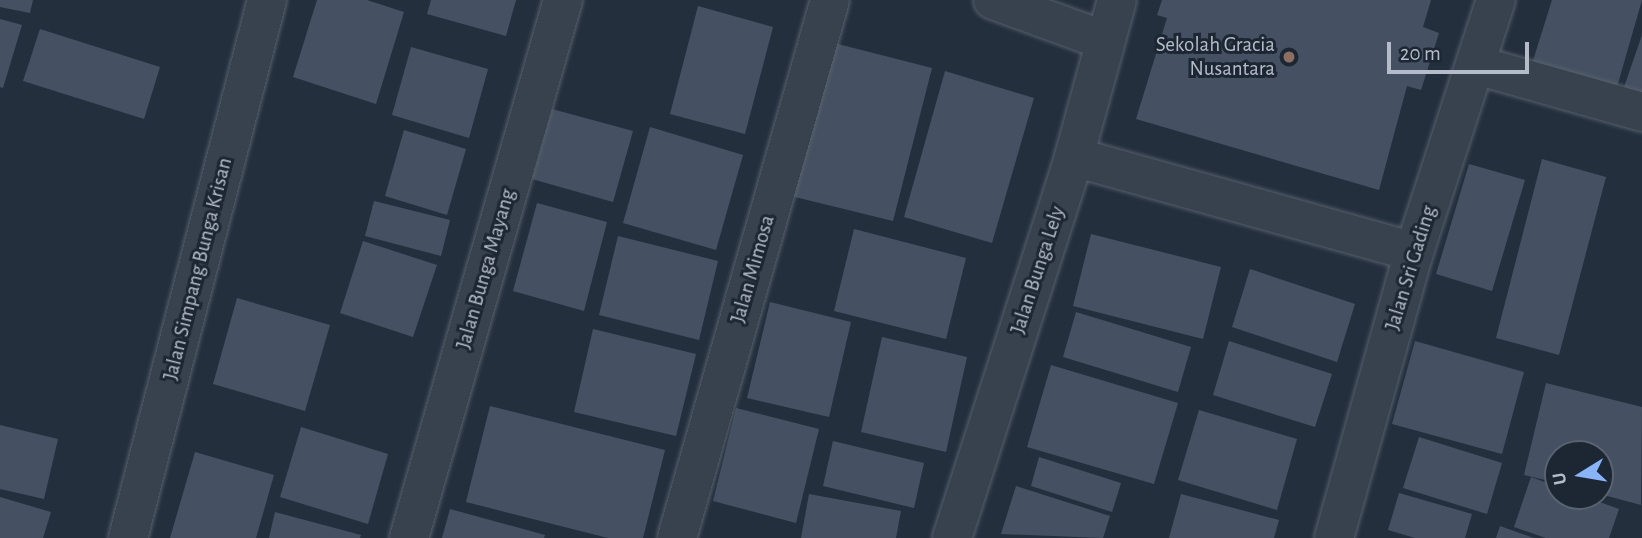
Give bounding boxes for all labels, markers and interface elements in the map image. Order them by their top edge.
scale bar [1390,28,1532,72]
place label: Sekolah Gracia Nusantara [1156,32,1275,82]
text: 20 m [1400,43,1441,64]
marker: Sekolah Gracia Nusantara [1281,49,1297,65]
street label: Jalan Simpang Bunga Krisan [158,155,238,383]
street label: Jalan Bunga Mayang [451,186,521,352]
street label: Jalan Bunga Lely [1006,203,1070,337]
street label: Jalan Sri Gading [1380,203,1442,333]
street label: Jalan Mimosa [726,212,780,326]
north arrow [1544,440,1614,510]
text: U [1549,471,1570,486]

